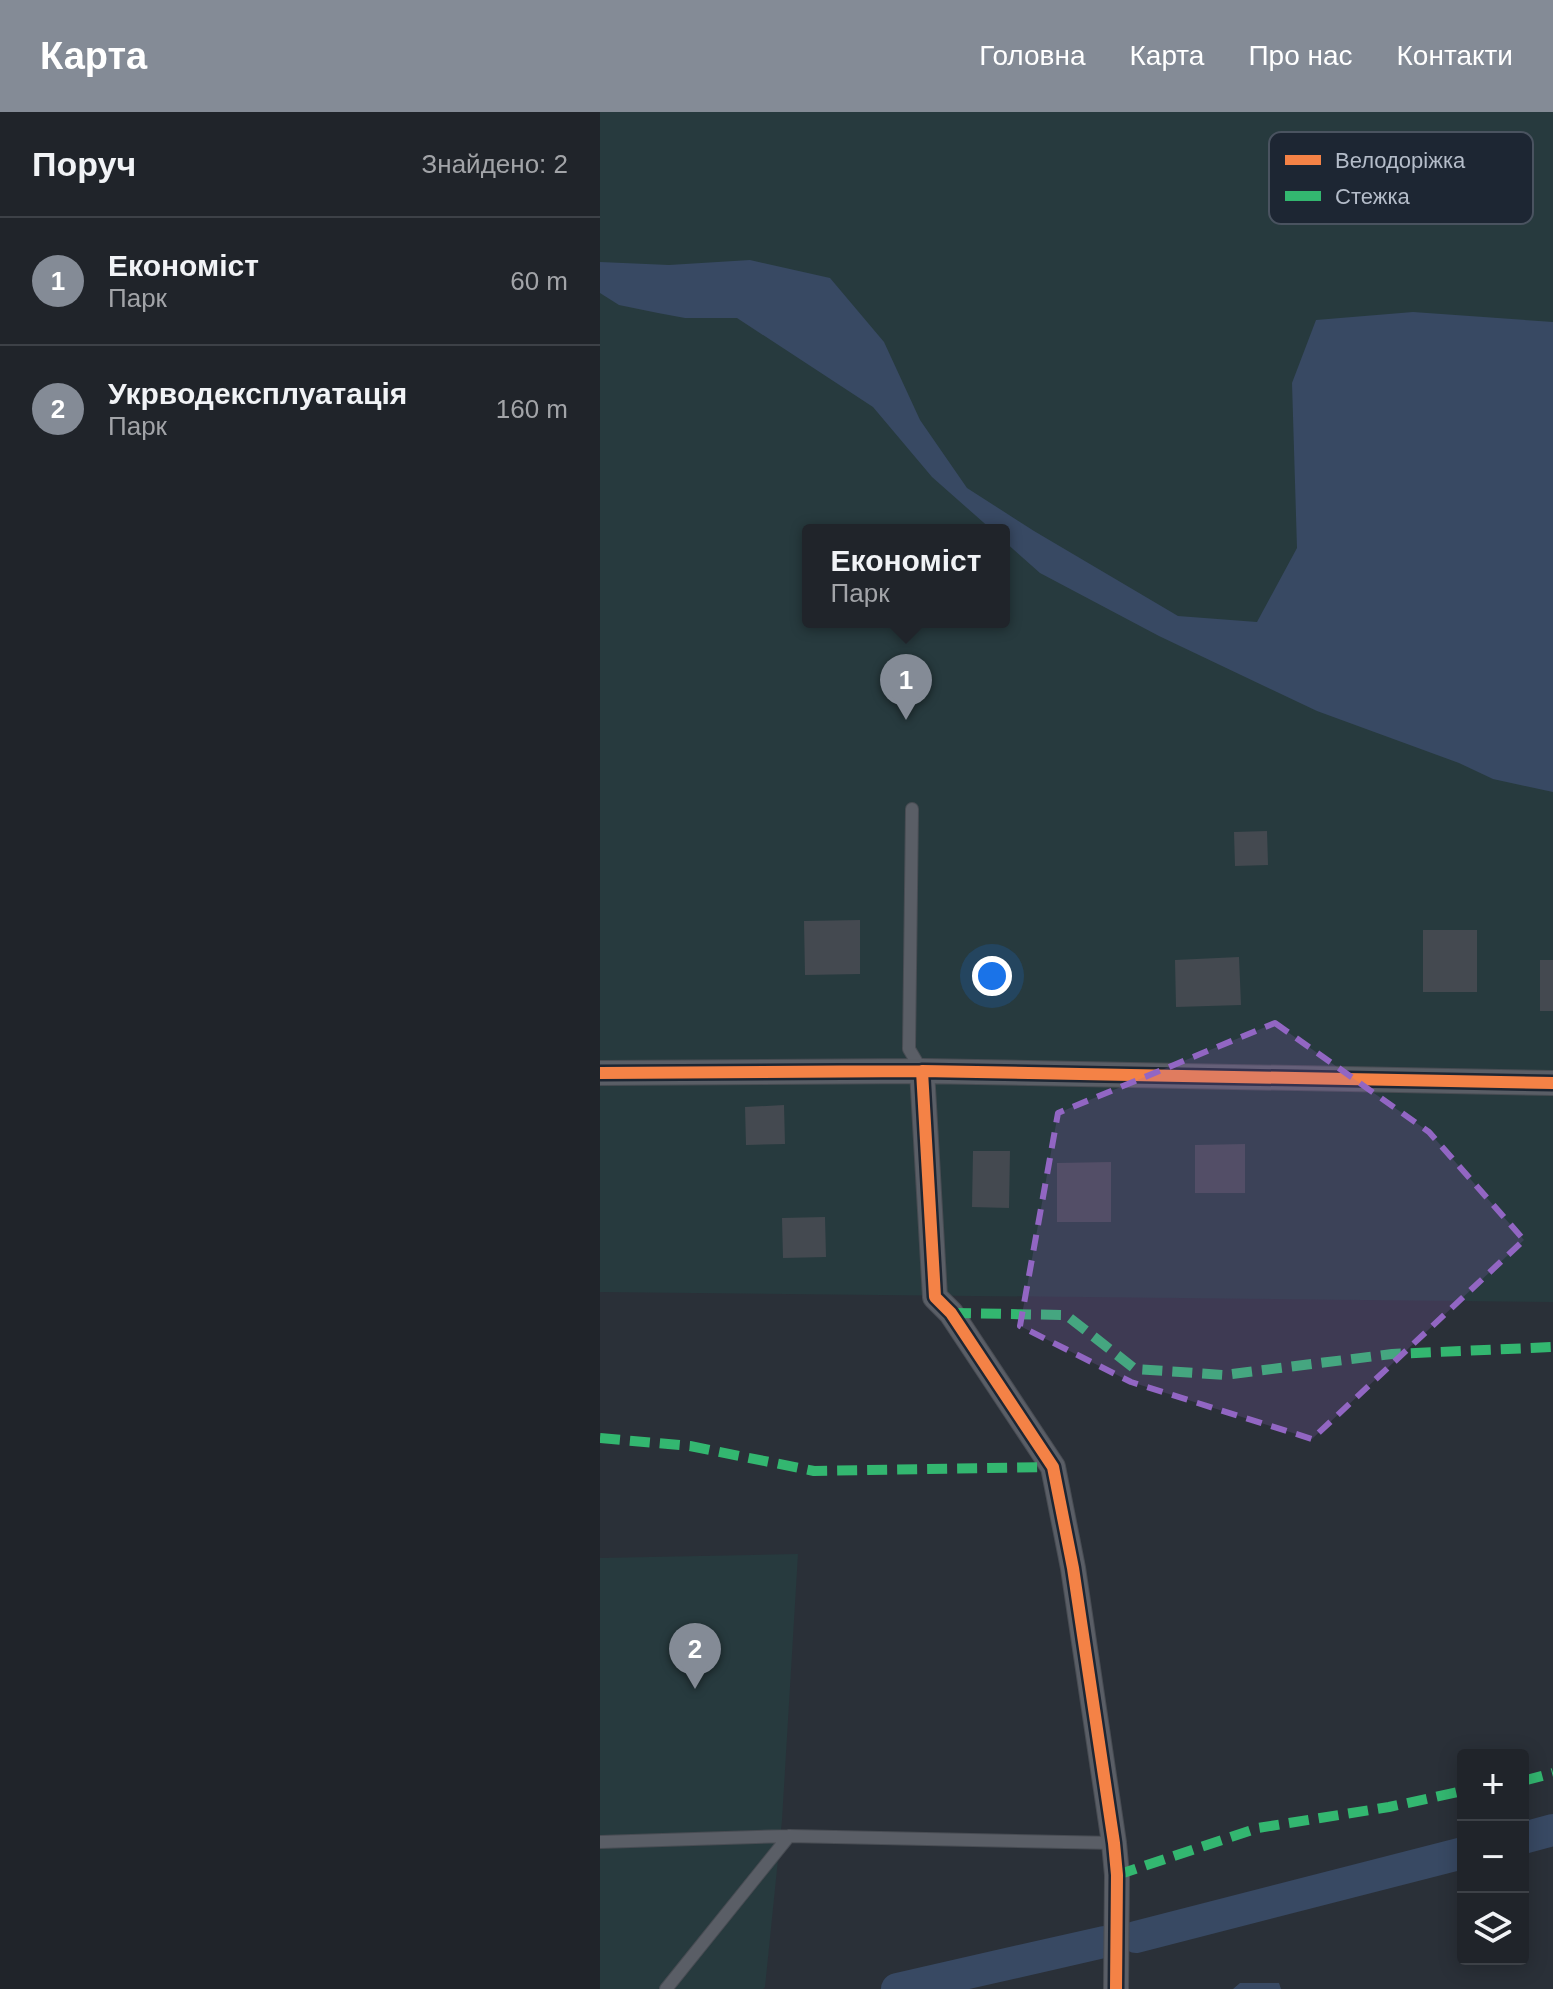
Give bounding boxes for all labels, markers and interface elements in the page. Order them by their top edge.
text: Карта [40,35,147,77]
text: Головна [979,40,1086,71]
text: Карта [1130,40,1204,71]
text: Про нас [1248,40,1353,71]
text: Контакти [1397,40,1513,71]
legend [1269,132,1533,224]
text: Поруч [32,145,136,183]
text: Велодоріжка [1335,148,1466,173]
text: Знайдено: 2 [422,149,568,179]
text: Стежка [1335,184,1411,209]
text: Економіст [108,249,259,282]
text: 1 [51,266,65,296]
text: 60 m [510,266,568,296]
text: Парк [108,283,167,313]
text: Укрводексплуатація [108,377,407,410]
text: 2 [51,394,65,424]
text: 160 m [496,394,568,424]
text: Парк [108,411,167,441]
popup [802,524,1010,628]
text: Економіст [831,544,981,577]
text: Парк [831,578,890,608]
pin: 1 [880,654,932,720]
your location [972,956,1012,996]
pin: 2 [669,1623,721,1689]
map controls [1457,1749,1529,1965]
button: + [1457,1749,1529,1821]
button: − [1457,1821,1529,1893]
button: layers [1457,1893,1529,1965]

